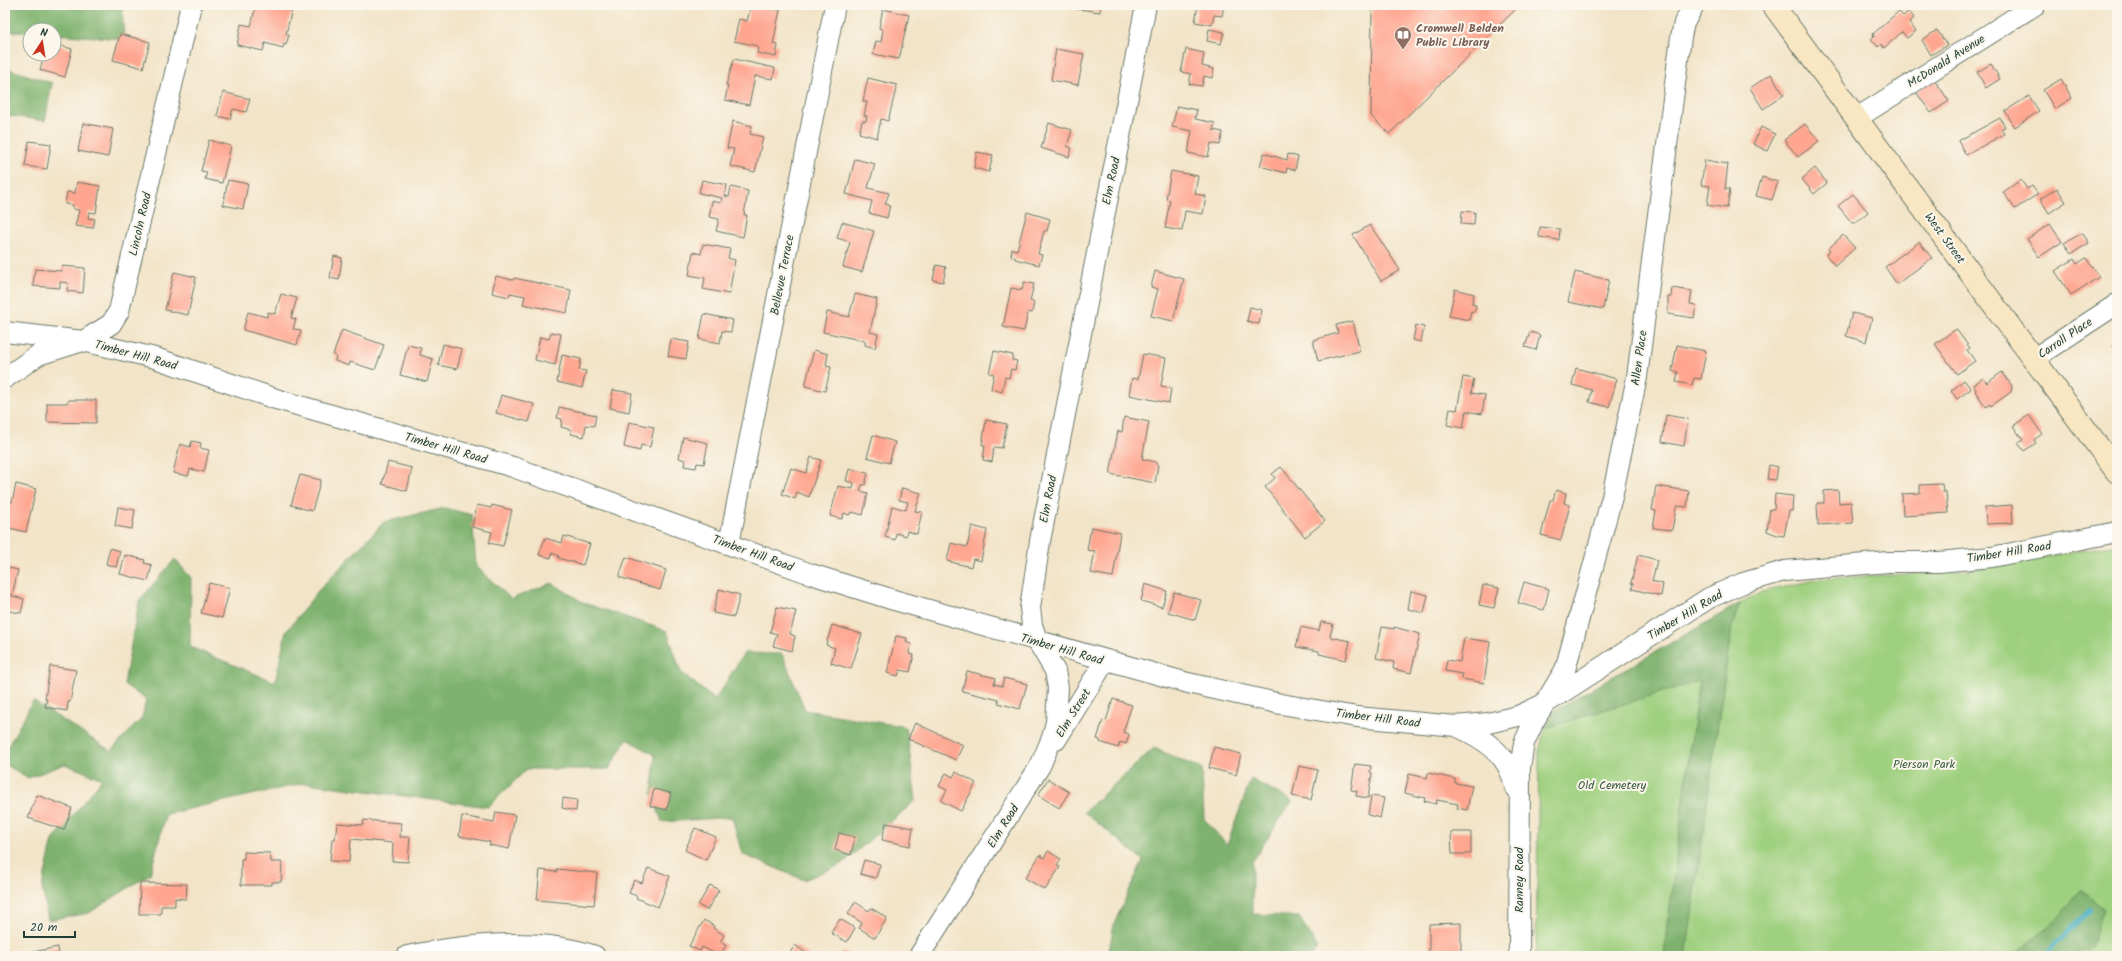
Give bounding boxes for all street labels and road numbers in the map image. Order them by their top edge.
street label: McDonald Avenue [1903,29,1990,93]
street label: Elm Road [1097,154,1126,207]
street label: Lincoln Road [124,189,157,258]
street label: West Street [1919,209,1970,268]
street label: Bellevue Terrace [765,233,800,317]
street label: Carroll Place [2034,313,2097,364]
street label: Allen Place [1626,329,1653,387]
street label: Timber Hill Road [92,335,180,376]
street label: Timber Hill Road [402,428,490,470]
street label: Elm Road [1035,473,1063,525]
street label: Timber Hill Road [710,530,797,577]
street label: Timber Hill Road [1966,536,2054,569]
street label: Timber Hill Road [1644,585,1727,645]
street label: Timber Hill Road [1018,629,1106,671]
street label: Elm Street [1051,685,1096,742]
street label: Timber Hill Road [1335,704,1422,733]
street label: Elm Road [983,800,1025,852]
street label: Ranney Road [1510,846,1529,913]

